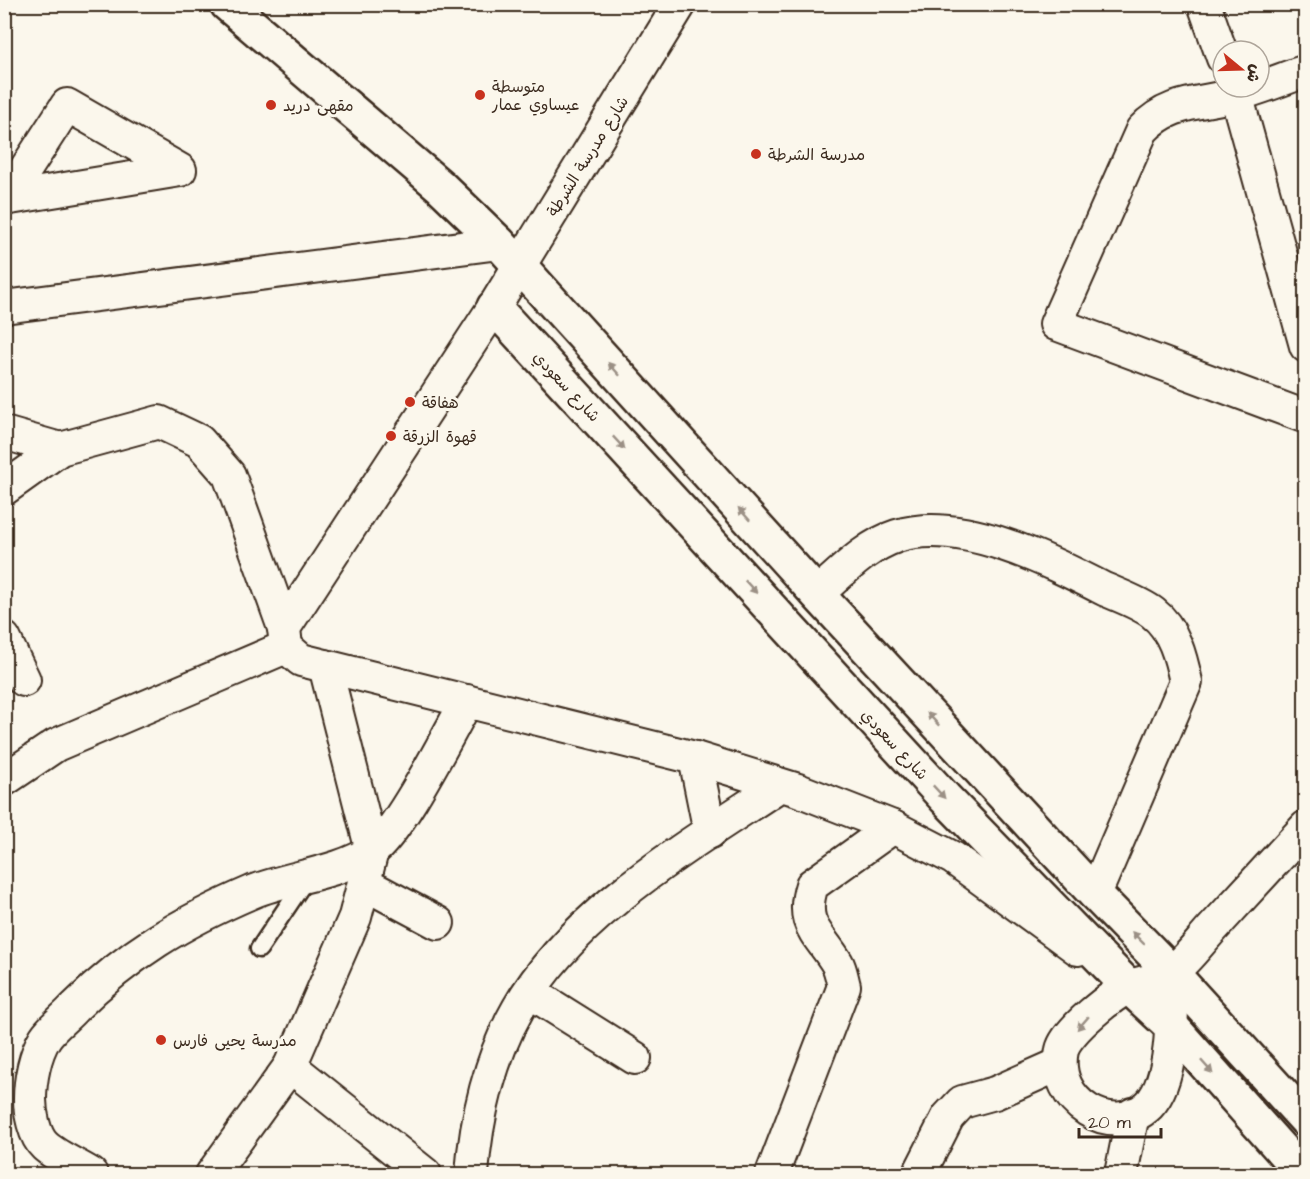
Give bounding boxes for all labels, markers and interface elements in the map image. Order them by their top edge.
north arrow [1211,39,1271,99]
text: ش [1241,62,1268,85]
place label: متوسطة عيساوي عمار [491,76,579,116]
marker: متوسطة عيساوي عمار [473,88,487,102]
street label: شارع مدرسة الشرطة [542,92,634,221]
place label: مقهى دريد [283,95,354,117]
marker: مقهى دريد [264,98,278,112]
place label: مدرسة الشرطة [768,144,865,166]
marker: مدرسة الشرطة [749,147,763,161]
street label: شارع سعودي [528,346,605,427]
one-way arrow [607,361,621,376]
place label: هفاقة [422,392,459,414]
marker: هفاقة [403,395,417,409]
place label: قهوة الزرقة [403,426,477,448]
marker: قهوة الزرقة [384,429,398,443]
one-way arrow [612,435,625,450]
one-way arrow [737,506,751,521]
one-way arrow [744,579,758,594]
street label: شارع سعودي [856,704,933,785]
one-way arrow [926,712,940,727]
one-way arrow [932,785,946,799]
one-way arrow [1131,932,1145,946]
one-way arrow [1077,1015,1090,1030]
place label: مدرسة يحيى فارس [173,1030,297,1052]
marker: مدرسة يحيى فارس [154,1033,168,1047]
one-way arrow [1200,1059,1213,1074]
scale bar [1079,1101,1162,1139]
text: 20 m [1088,1110,1131,1135]

